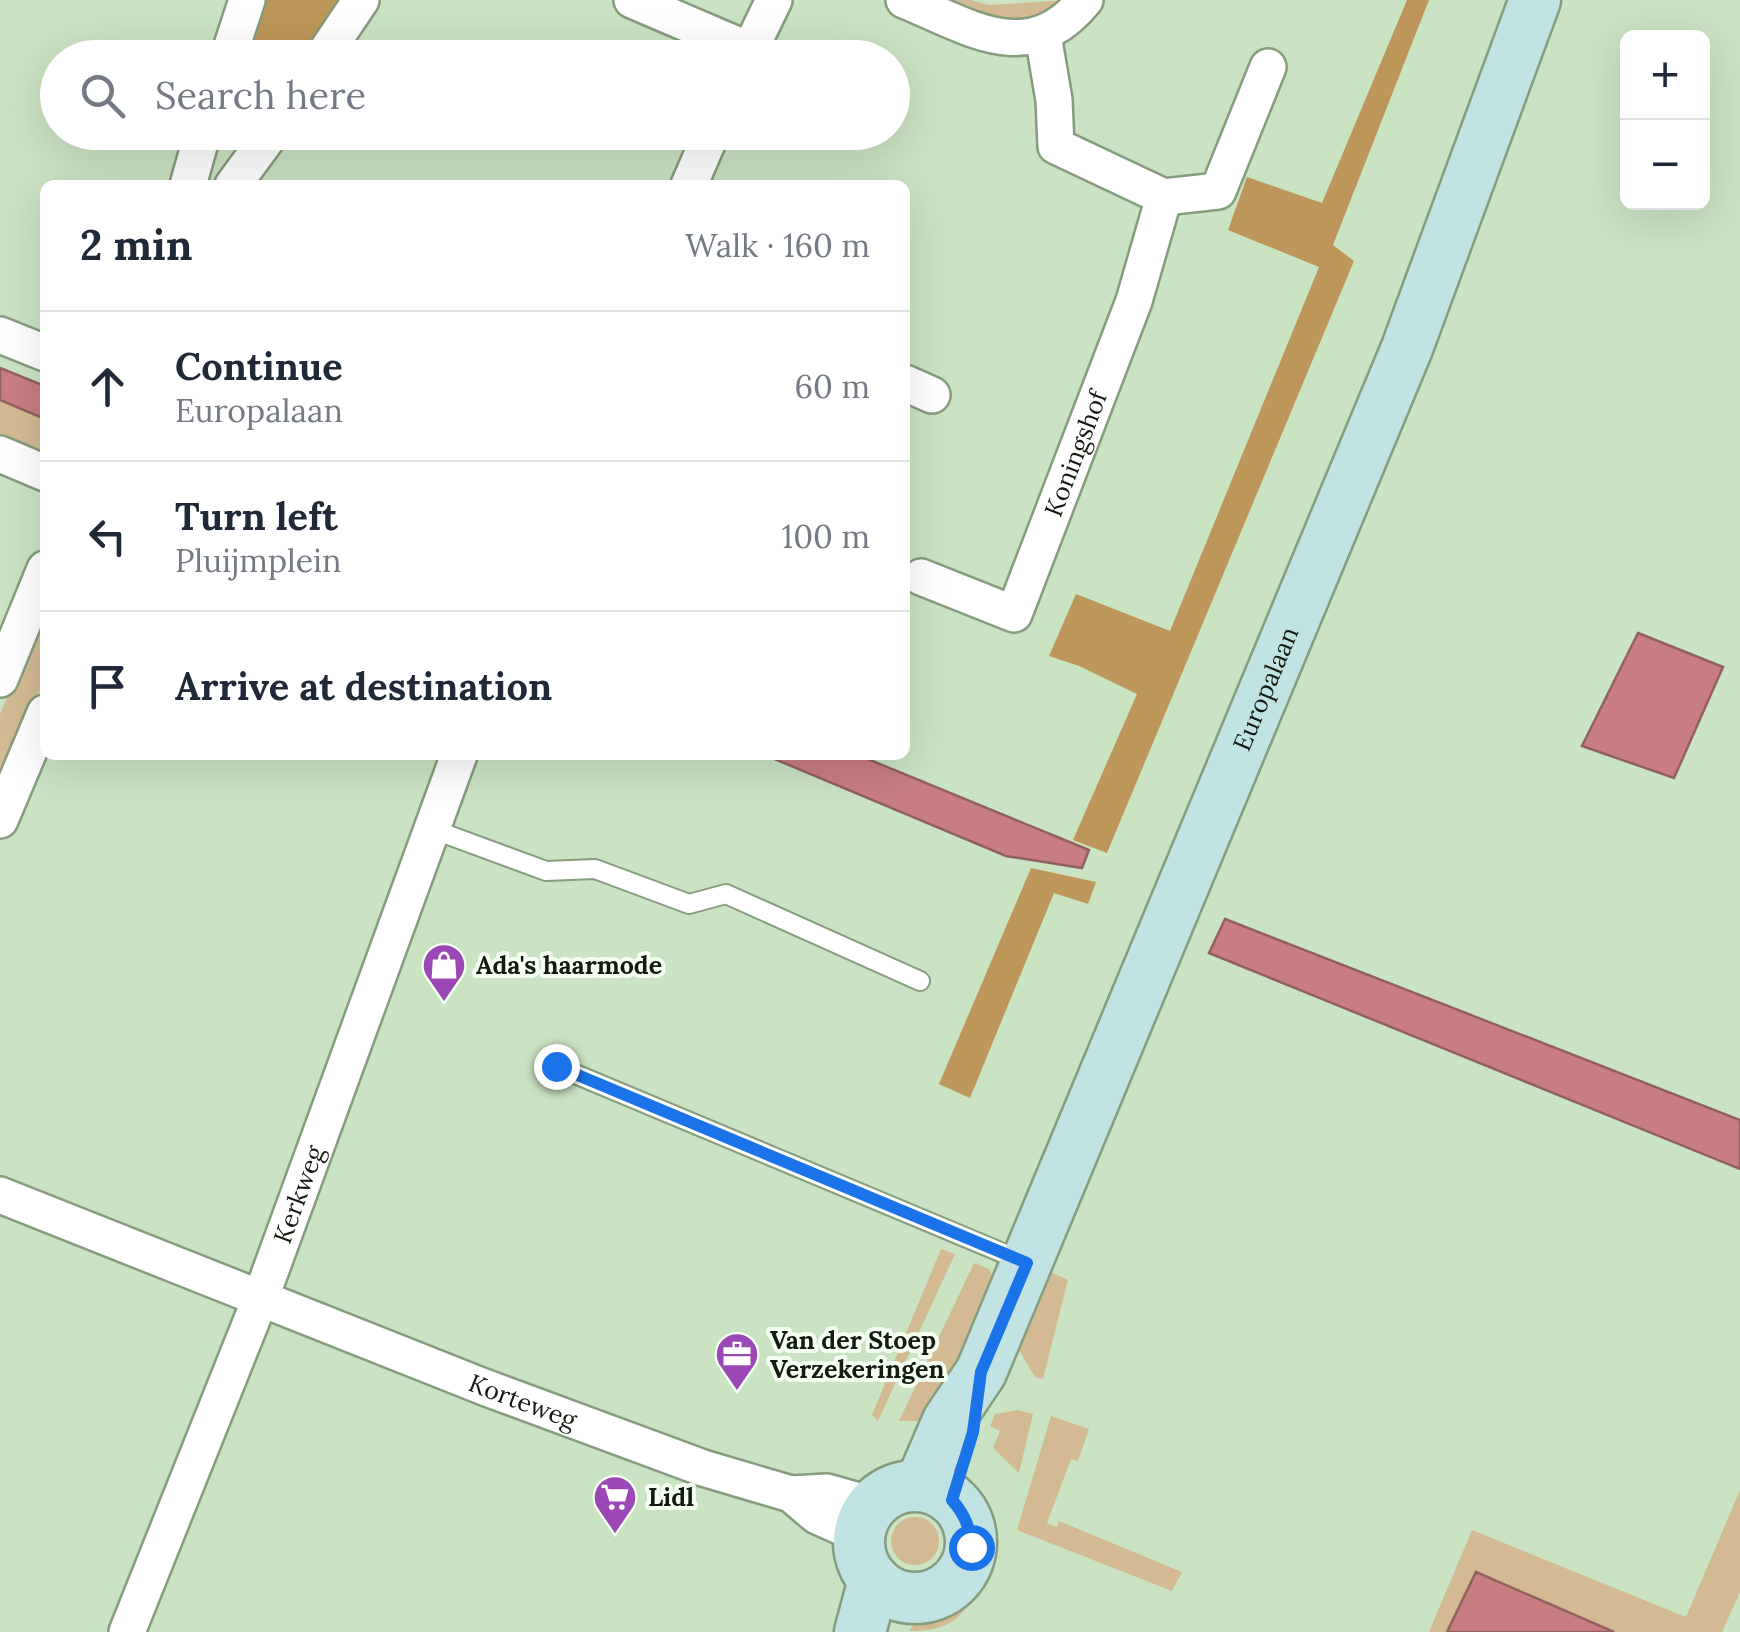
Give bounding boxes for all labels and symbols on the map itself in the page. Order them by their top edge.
street label: Koningshof [1037,385,1115,521]
street label: Europalaan [1225,622,1305,755]
shop icon: Ada's haarmode [421,942,467,1003]
place label: Ada's haarmode [476,949,662,981]
route end [534,1044,580,1090]
street label: Kerkweg [266,1140,331,1248]
place label: Van der Stoep Verzekeringen [770,1324,944,1385]
office icon: Van der Stoep Verzekeringen [714,1331,760,1392]
street label: Korteweg [464,1367,582,1436]
supermarket icon: Lidl [592,1474,638,1535]
place label: Lidl [648,1481,694,1513]
route start [949,1525,995,1571]

